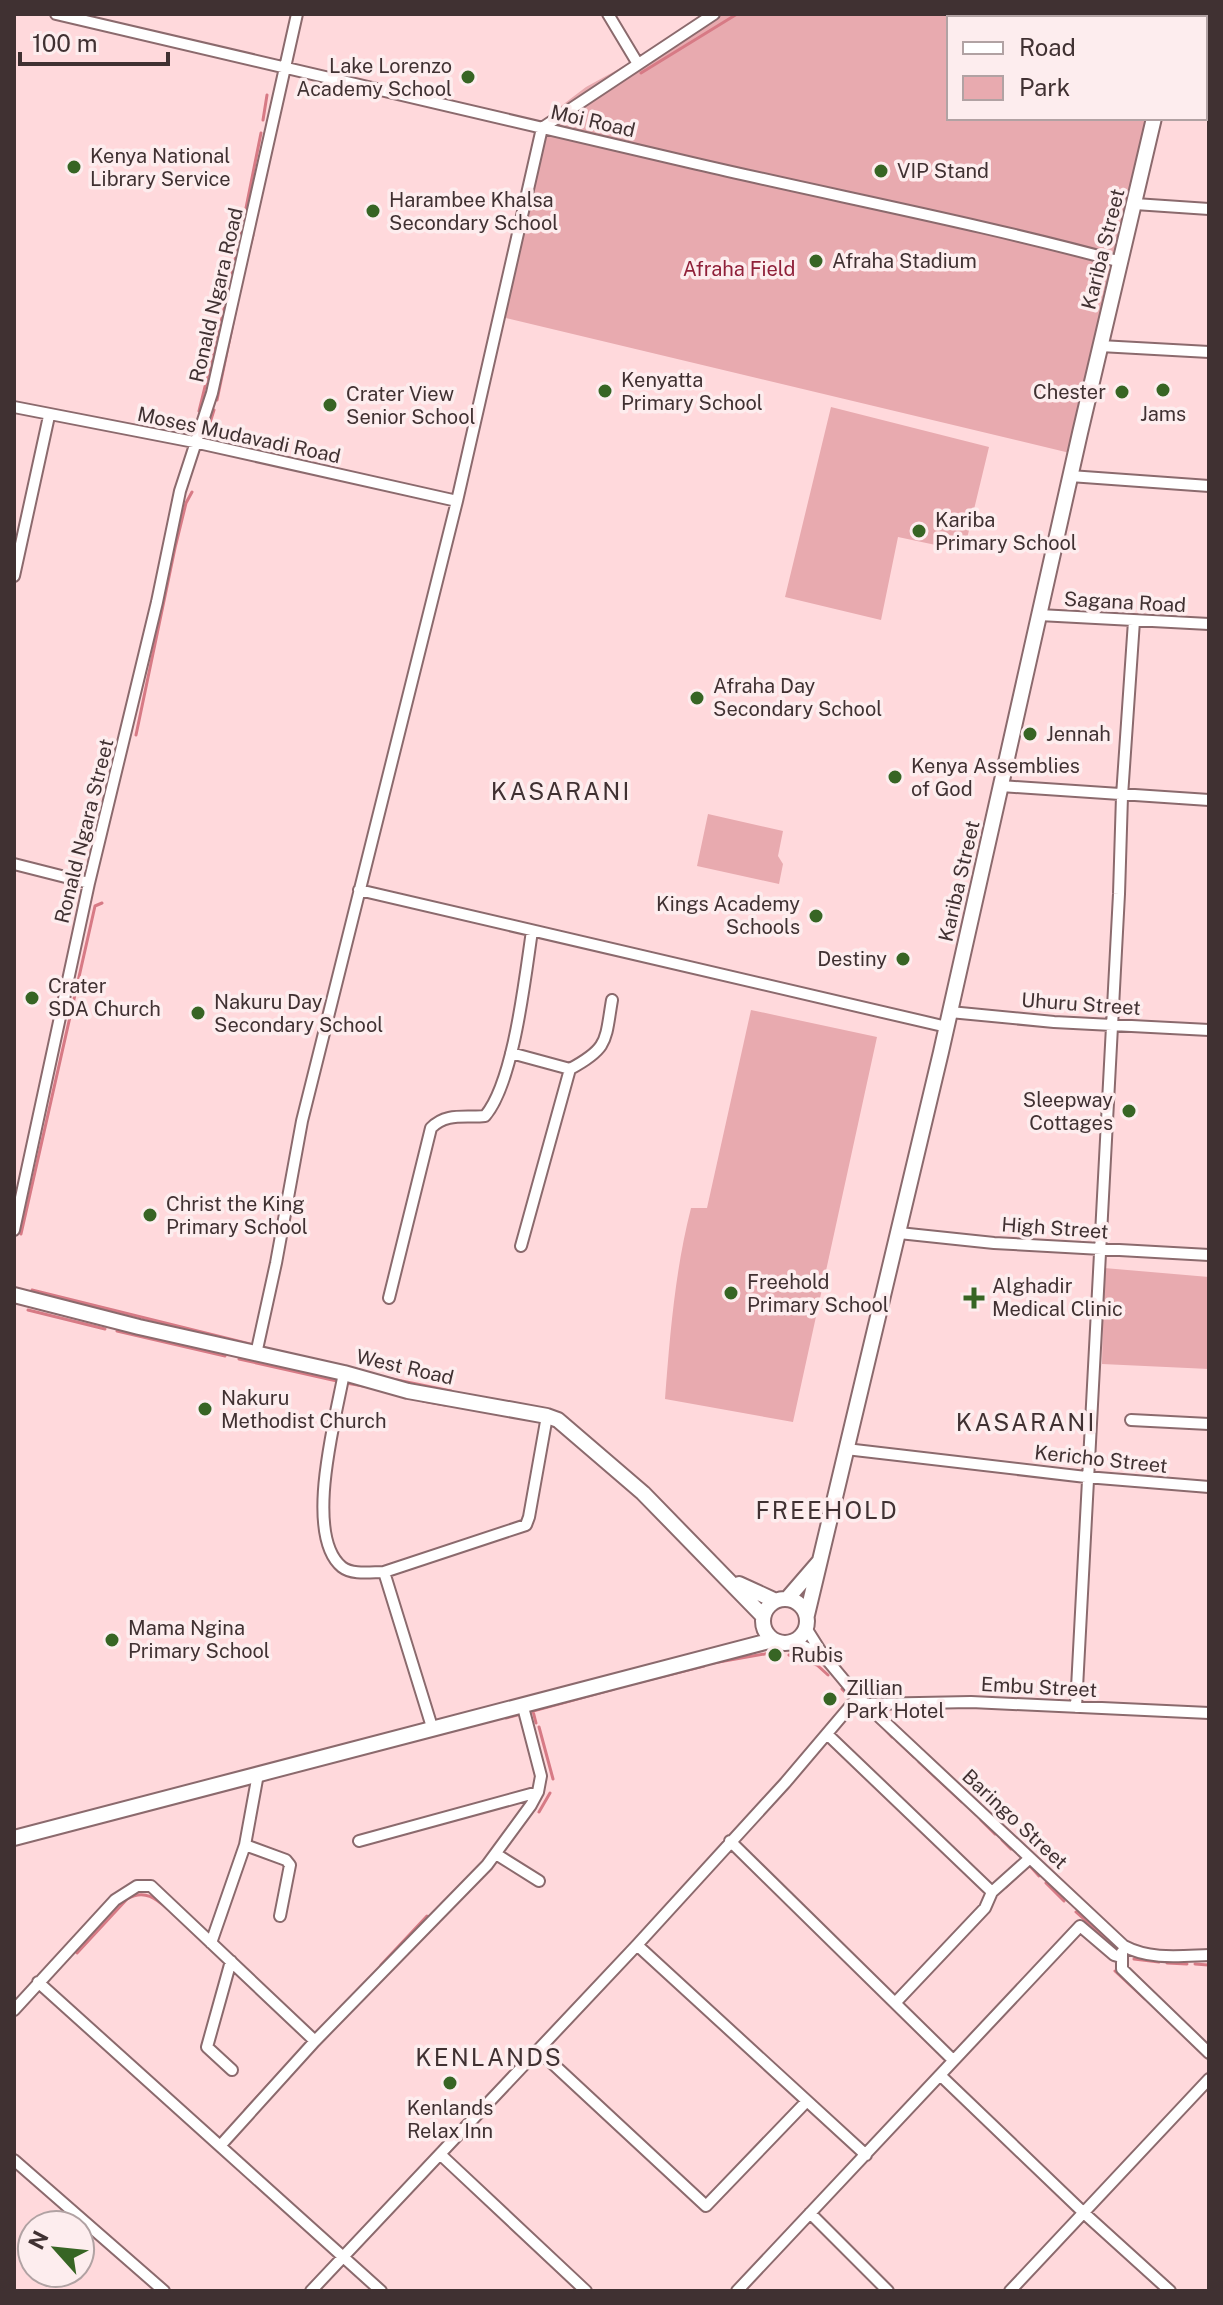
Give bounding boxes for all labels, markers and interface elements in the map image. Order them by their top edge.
scale bar [20,16,168,66]
legend [947,16,1207,120]
text: 100 m [32,29,98,57]
text: Road [1019,33,1076,61]
place label: Lake Lorenzo Academy School [296,54,452,101]
marker: Lake Lorenzo Academy School [459,68,477,86]
text: Park [1019,73,1070,101]
street label: Moi Road [548,100,638,142]
place label: Kenya National Library Service [90,144,231,191]
marker: Kenya National Library Service [65,158,83,176]
place label: VIP Stand [897,159,989,183]
marker: VIP Stand [872,162,890,180]
street label: Kariba Street [1076,186,1130,312]
place label: Harambee Khalsa Secondary School [389,188,558,235]
marker: Harambee Khalsa Secondary School [364,202,382,220]
street label: Ronald Ngara Road [184,205,248,385]
place label: Afraha Stadium [832,249,977,273]
marker: Afraha Stadium [807,252,825,270]
park label: Afraha Field [683,257,795,281]
place label: Kenyatta Primary School [621,368,763,415]
place label: Chester [1033,380,1106,404]
marker: Jams [1154,381,1172,399]
place label: Crater View Senior School [346,382,476,429]
marker: Kenyatta Primary School [596,382,614,400]
marker: Chester [1113,383,1131,401]
marker: Crater View Senior School [321,396,339,414]
street label: Moses Mudavadi Road [135,402,343,468]
place label: Jams [1140,402,1186,426]
place label: Kariba Primary School [935,508,1077,555]
marker: Kariba Primary School [910,522,928,540]
street label: Sagana Road [1063,587,1187,617]
place label: Afraha Day Secondary School [713,674,882,721]
marker: Afraha Day Secondary School [688,689,706,707]
place label: Jennah [1046,722,1111,746]
marker: Jennah [1021,725,1039,743]
street label: Ronald Ngara Street [49,736,119,926]
place label: Kenya Assemblies of God [911,754,1080,801]
marker: Kenya Assemblies of God [886,768,904,786]
district label: KASARANI [491,777,631,805]
street label: Kariba Street [933,818,985,944]
place label: Kings Academy Schools [656,892,800,939]
marker: Kings Academy Schools [807,907,825,925]
place label: Destiny [817,947,887,971]
marker: Destiny [894,950,912,968]
place label: Crater SDA Church [48,974,161,1021]
street label: Uhuru Street [1020,988,1142,1020]
marker: Crater SDA Church [23,989,41,1007]
place label: Nakuru Day Secondary School [214,990,383,1037]
marker: Nakuru Day Secondary School [189,1004,207,1022]
place label: Sleepway Cottages [1023,1088,1113,1135]
marker: Sleepway Cottages [1120,1102,1138,1120]
place label: Christ the King Primary School [166,1192,308,1239]
marker: Christ the King Primary School [141,1206,159,1224]
street label: High Street [1001,1212,1109,1244]
place label: Freehold Primary School [747,1270,889,1317]
place label: Alghadir Medical Clinic [992,1274,1123,1321]
marker: Freehold Primary School [722,1284,740,1302]
marker: Alghadir Medical Clinic [963,1287,985,1309]
street label: West Road [354,1344,456,1390]
place label: Nakuru Methodist Church [221,1386,387,1433]
marker: Nakuru Methodist Church [196,1400,214,1418]
district label: KASARANI [956,1408,1096,1436]
street label: Kericho Street [1033,1440,1169,1478]
district label: FREEHOLD [755,1496,899,1524]
place label: Mama Ngina Primary School [128,1616,270,1663]
marker: Mama Ngina Primary School [103,1631,121,1649]
place label: Rubis [791,1643,843,1667]
marker: Rubis [766,1646,784,1664]
street label: Embu Street [980,1672,1098,1702]
place label: Zillian Park Hotel [846,1676,944,1723]
marker: Zillian Park Hotel [821,1690,839,1708]
street label: Baringo Street [957,1764,1073,1874]
district label: KENLANDS [415,2043,563,2071]
marker: Kenlands Relax Inn [441,2074,459,2092]
place label: Kenlands Relax Inn [407,2096,493,2143]
north arrow [16,2209,96,2289]
text: N [23,2226,54,2253]

